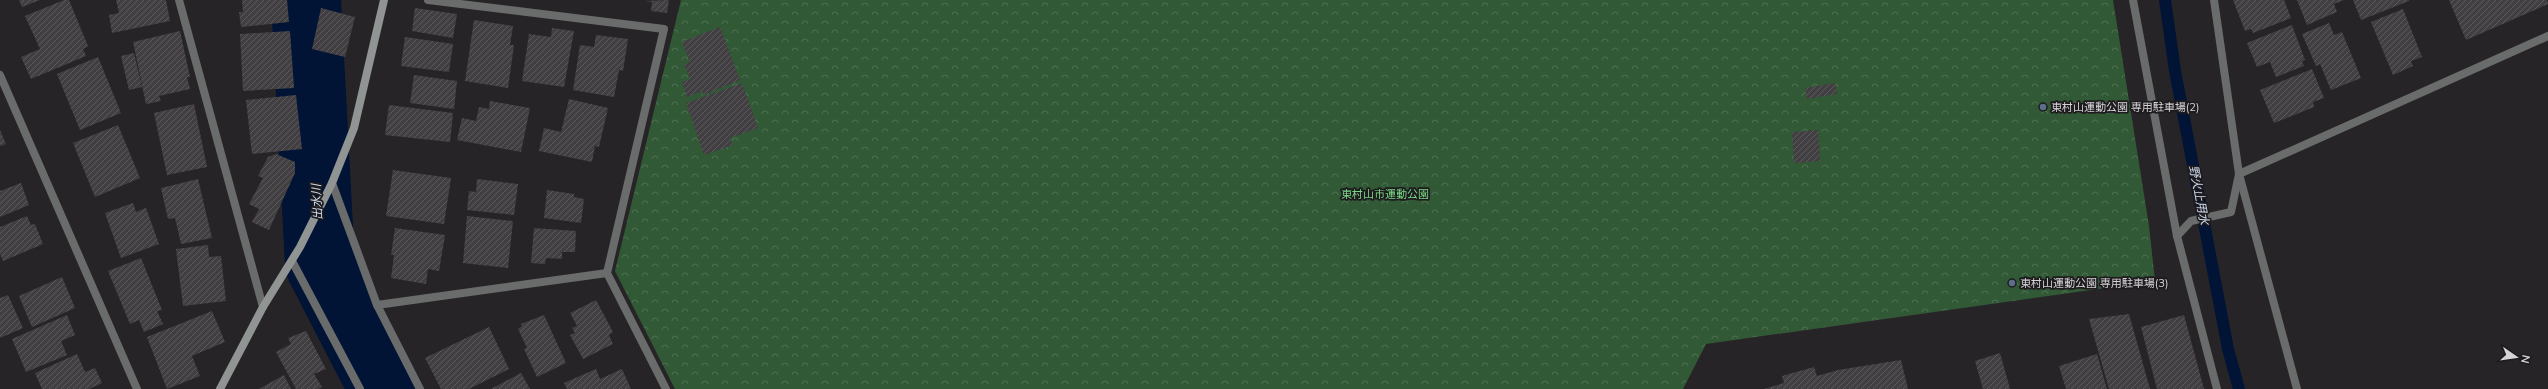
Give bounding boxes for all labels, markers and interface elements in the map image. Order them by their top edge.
place label: 東村山運動公園 専用駐車場(2) [2051,100,2199,114]
marker: 東村山運動公園 専用駐車場(2) [2038,102,2048,112]
water label: 野火止用水 [2186,164,2213,228]
water label: 出水川 [308,182,325,220]
park label: 東村山市運動公園 [1341,187,1429,201]
place label: 東村山運動公園 専用駐車場(3) [2020,276,2168,290]
marker: 東村山運動公園 専用駐車場(3) [2007,278,2017,288]
north arrow [2496,337,2536,377]
text: N [2518,354,2533,365]

